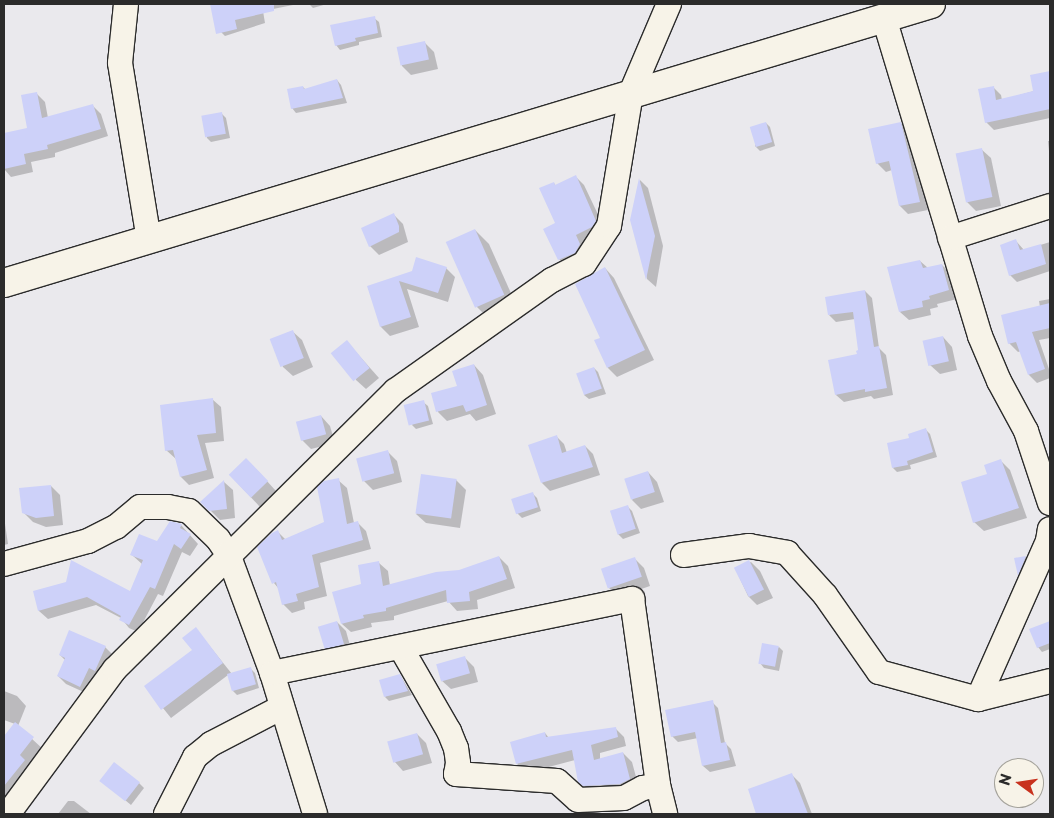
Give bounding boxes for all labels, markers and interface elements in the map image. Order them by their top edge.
north arrow [994,758,1044,808]
text: N [993,772,1016,787]

